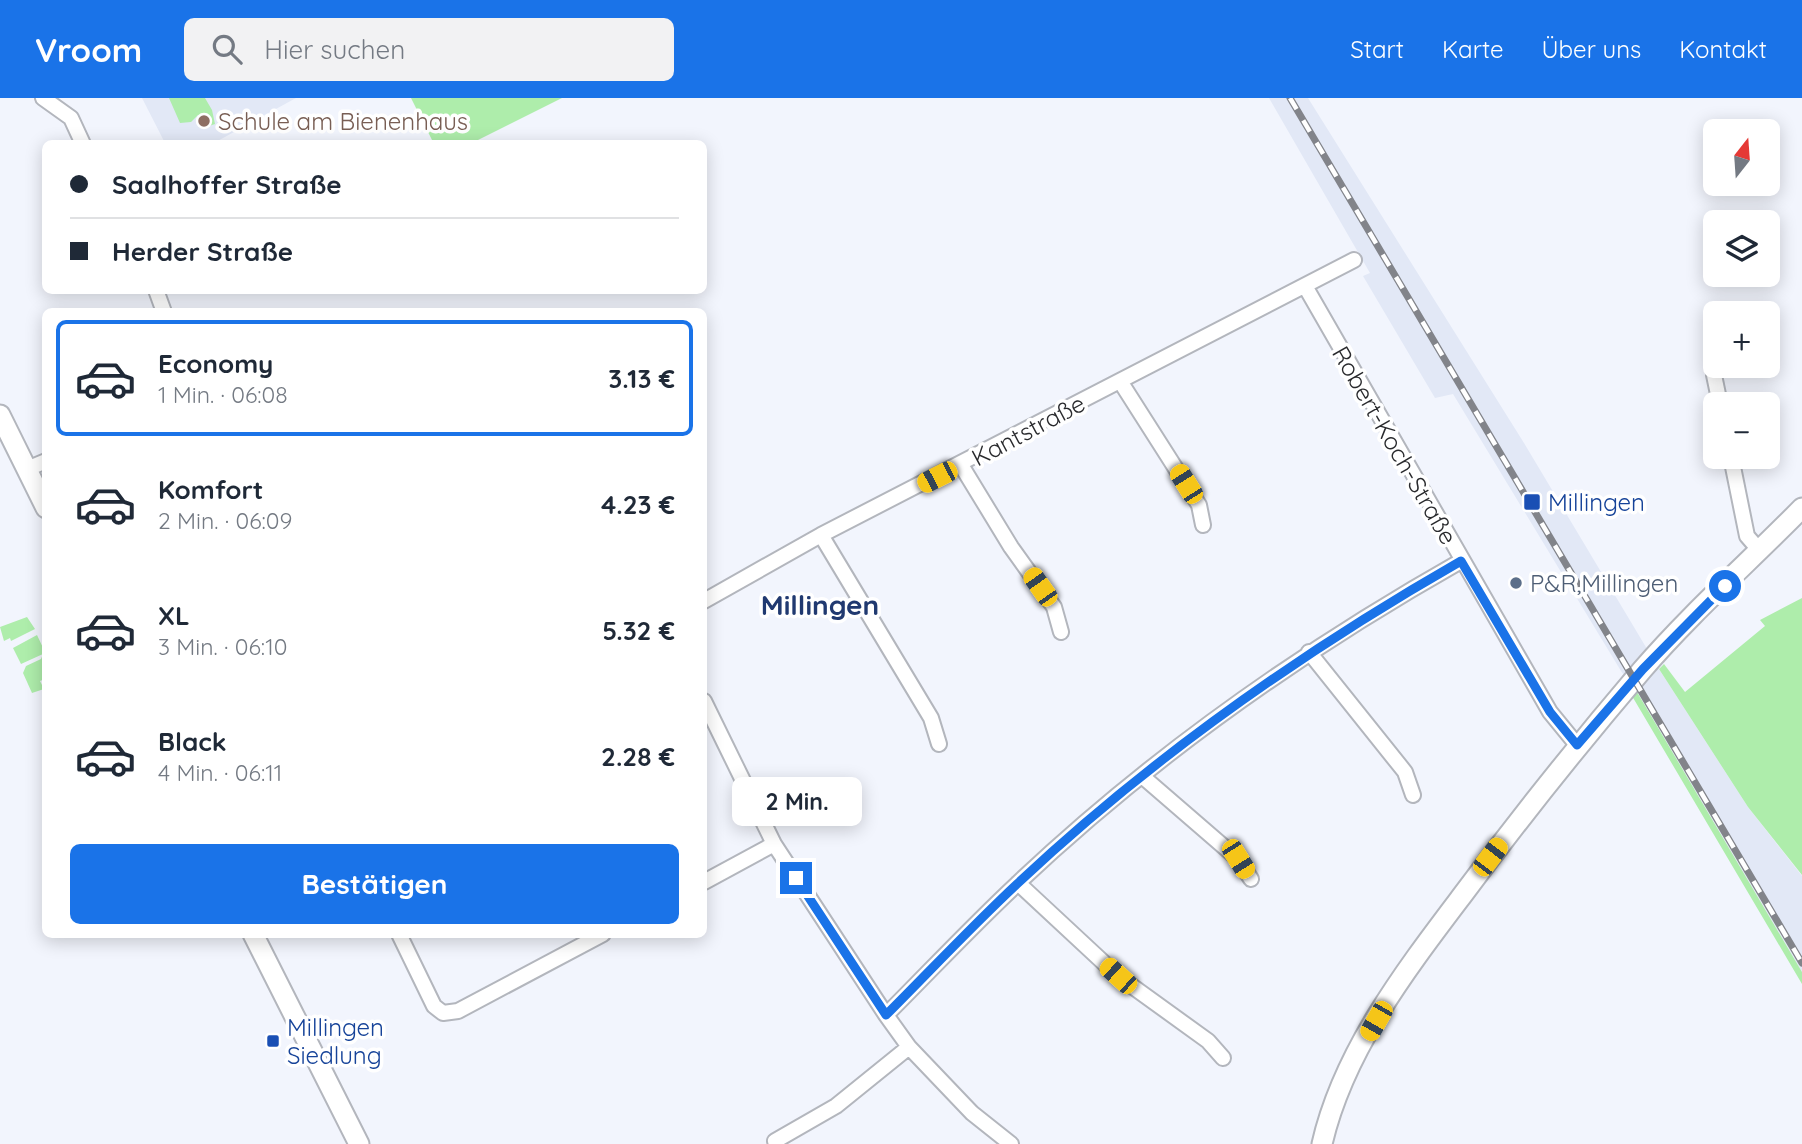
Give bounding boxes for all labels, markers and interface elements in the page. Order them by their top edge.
search box [184,18,674,81]
text: Vroom [35,29,142,70]
icon: search [208,30,246,68]
text: Hier suchen [264,33,405,66]
text: Start [1350,34,1404,64]
text: Karte [1442,34,1503,64]
text: Über uns [1541,34,1641,64]
text: Kontakt [1679,34,1767,64]
place label: Schule am Bienenhaus [218,106,468,136]
marker: Schule am Bienenhaus [196,113,212,129]
north arrow [1703,119,1780,196]
map controls [1703,119,1780,469]
text: Saalhoffer Straße [112,168,342,201]
button: layers [1703,210,1780,287]
text: Herder Straße [112,235,293,268]
button: + [1703,301,1780,378]
street label: Robert-Koch-Straße [1326,340,1464,550]
icon: car [74,347,137,410]
text: Economy [158,347,273,380]
text: 3.13 € [608,362,675,395]
text: 1 Min. · 06:08 [158,380,288,409]
street label: Kantstraße [966,388,1090,472]
button: − [1703,392,1780,469]
car [914,458,961,496]
car [1166,461,1207,507]
icon: car [74,473,137,536]
text: Komfort [158,473,263,506]
place label: Millingen [1548,487,1645,517]
text: 4.23 € [601,488,675,521]
marker: Millingen [1522,492,1542,512]
text: 2 Min. · 06:09 [158,506,292,535]
car [1020,564,1061,610]
place label: P&R,Millingen [1530,568,1678,598]
route start [1709,570,1741,602]
marker: P&R,Millingen [1508,575,1524,591]
district label: Millingen [761,587,879,622]
icon: car [74,599,137,662]
text: XL [158,599,190,632]
text: 5.32 € [602,614,675,647]
text: 3 Min. · 06:10 [158,632,287,661]
icon: car [74,725,137,788]
text: Black [158,725,227,758]
text: 2.28 € [601,740,675,773]
text: 4 Min. · 06:11 [158,758,282,787]
callout: 2 Min. [731,776,861,826]
text: 2 Min. [765,787,829,816]
car [1469,834,1512,880]
car [1218,836,1259,882]
button: Bestätigen [70,844,679,924]
route end [780,862,812,894]
car [1096,954,1141,998]
car [1357,998,1396,1044]
place label: Millingen Siedlung [287,1012,384,1070]
marker: Millingen Siedlung [265,1033,281,1049]

